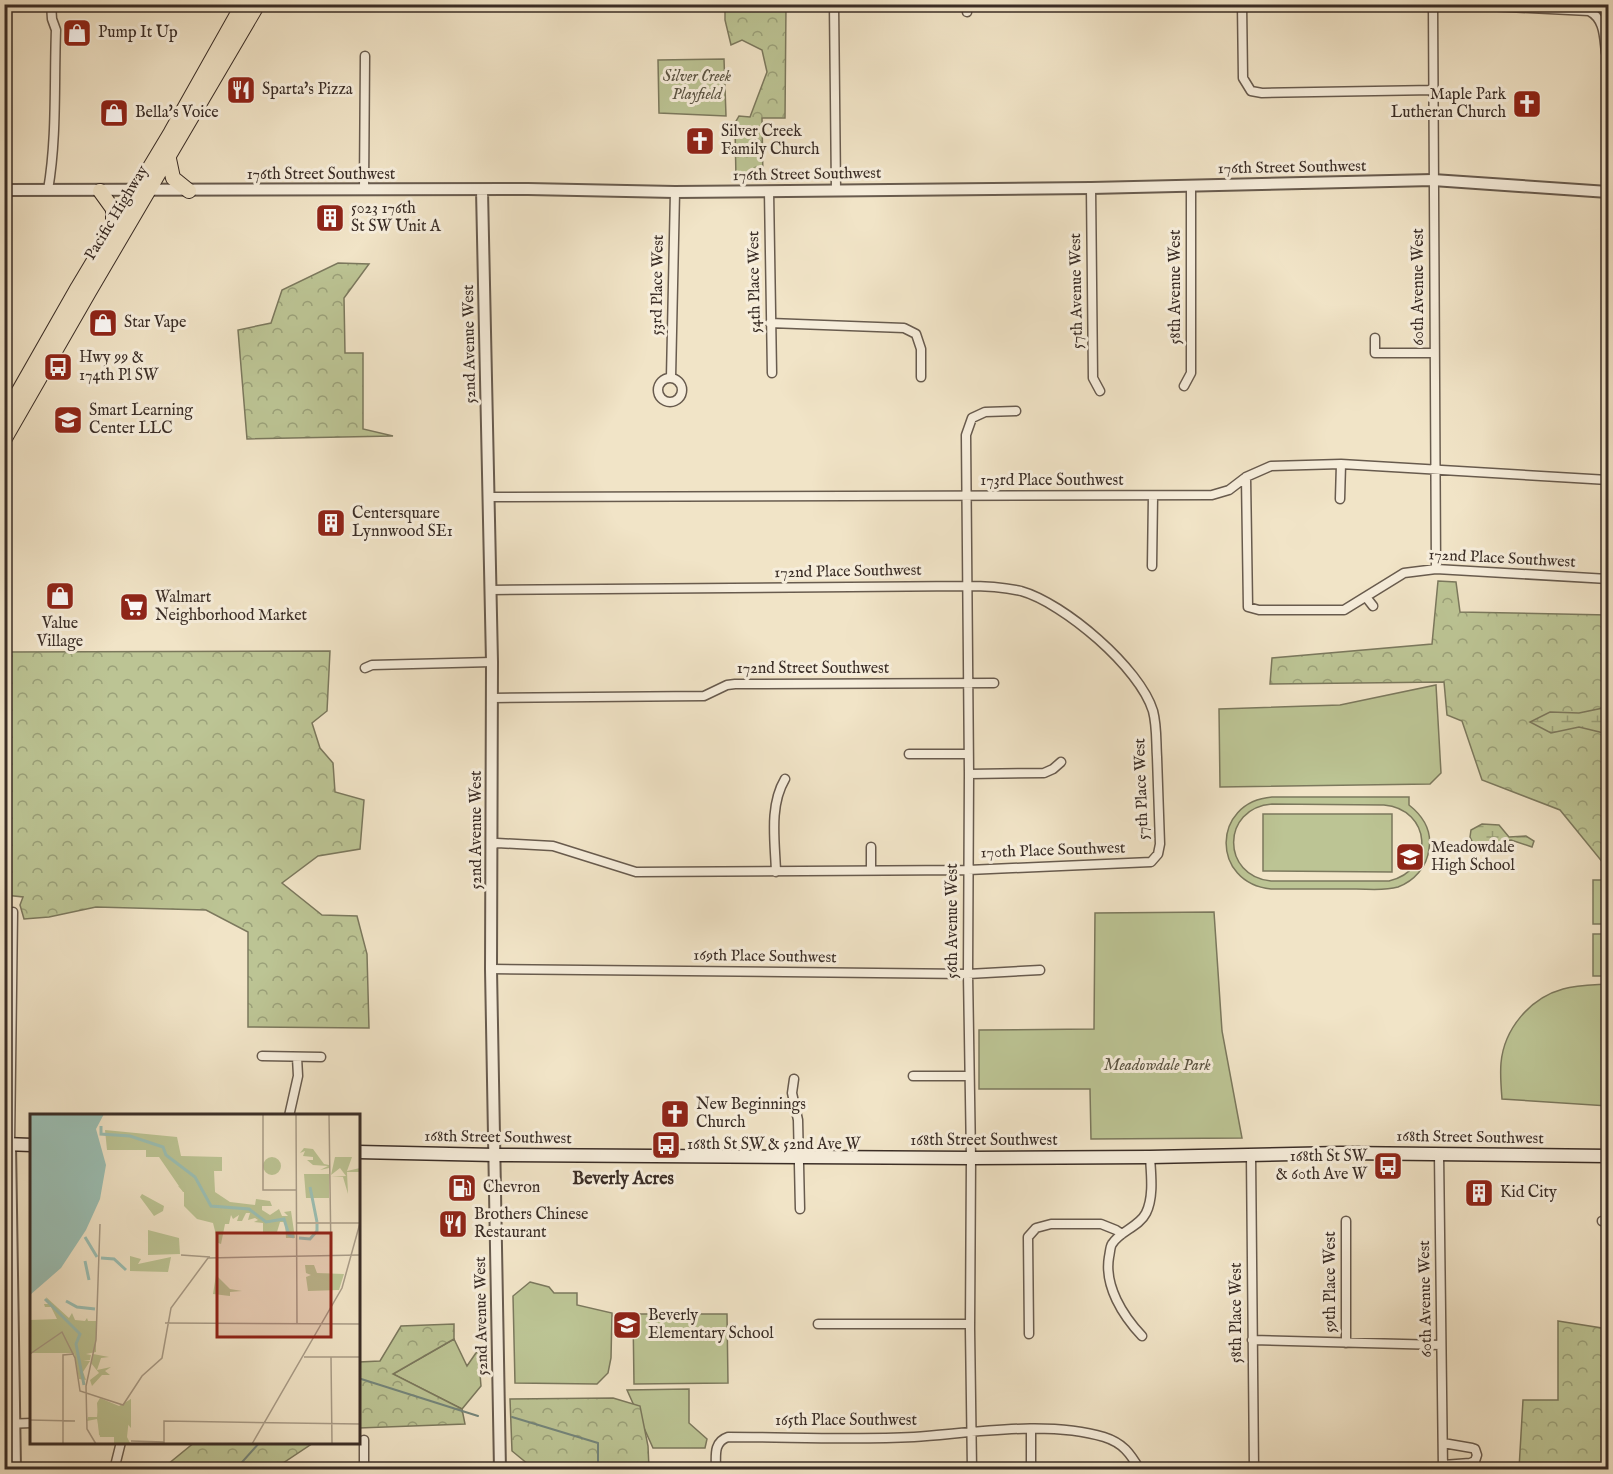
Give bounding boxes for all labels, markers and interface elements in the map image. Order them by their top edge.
shop icon: Pump It Up [61,17,93,49]
place label: Pump It Up [98,23,178,43]
park label: Silver Creek Playfield [663,67,732,105]
restaurant icon: Sparta's Pizza [225,74,257,106]
place label: Sparta's Pizza [262,80,353,100]
place label: Maple Park Lutheran Church [1391,85,1506,123]
church icon: Maple Park Lutheran Church [1511,88,1543,120]
shop icon: Bella's Voice [98,97,130,129]
place label: Bella's Voice [135,103,219,123]
place label: Silver Creek Family Church [721,122,820,160]
church icon: Silver Creek Family Church [684,125,716,157]
street label: 176th Street Southwest [1218,157,1367,179]
street label: Pacific Highway [81,162,153,264]
street label: 176th Street Southwest [733,164,882,186]
street label: 176th Street Southwest [247,165,396,185]
place label: 5023 176th St SW Unit A [351,199,442,237]
building icon: 5023 176th St SW Unit A [314,202,346,234]
street label: 60th Avenue West [1409,228,1429,346]
street label: 58th Avenue West [1166,229,1186,344]
street label: 54th Place West [744,230,766,333]
street label: 57th Avenue West [1066,232,1088,349]
street label: 53rd Place West [647,234,669,336]
street label: 52nd Avenue West [459,284,481,404]
shop icon: Star Vape [87,307,119,339]
place label: Star Vape [124,313,186,333]
place label: Hwy 99 & 174th Pl SW [79,348,159,386]
bus stop icon: Hwy 99 & 174th Pl SW [42,351,74,383]
place label: Smart Learning Center LLC [89,401,193,439]
school or university icon: Smart Learning Center LLC [52,404,84,436]
street label: 173rd Place Southwest [980,471,1124,491]
place label: Centersquare Lynnwood SE1 [352,504,453,542]
building icon: Centersquare Lynnwood SE1 [315,507,347,539]
street label: 172nd Place Southwest [1428,545,1577,573]
street label: 172nd Place Southwest [774,561,922,583]
shop icon: Value Village [44,580,76,612]
place label: Walmart Neighborhood Market [155,588,307,626]
supermarket icon: Walmart Neighborhood Market [118,591,150,623]
place label: Value Village [36,614,83,652]
street label: 172nd Street Southwest [737,659,890,679]
street label: 57th Place West [1130,737,1154,840]
street label: 52nd Avenue West [467,770,487,890]
street label: 170th Place Southwest [980,838,1126,864]
place label: Meadowdale High School [1431,838,1515,876]
school or university icon: Meadowdale High School [1394,841,1426,873]
street label: 56th Avenue West [943,863,963,979]
street label: 169th Place Southwest [693,946,837,968]
park label: Meadowdale Park [1103,1056,1211,1076]
place label: New Beginnings Church [696,1095,806,1133]
church icon: New Beginnings Church [659,1098,691,1130]
inset map [30,1114,360,1444]
street label: 168th Street Southwest [424,1127,572,1149]
street label: 168th Street Southwest [1396,1127,1544,1149]
bus stop icon: 168th St SW & 52nd Ave W [650,1129,682,1161]
street label: 168th Street Southwest [910,1131,1058,1151]
place label: 168th St SW & 52nd Ave W [687,1135,861,1155]
place label: 168th St SW & 60th Ave W [1276,1147,1368,1185]
bus stop icon: 168th St SW & 60th Ave W [1372,1150,1404,1182]
district label: Beverly Acres [572,1168,674,1191]
fuel station icon: Chevron [446,1172,478,1204]
building icon: Kid City [1463,1177,1495,1209]
place label: Chevron [483,1178,541,1198]
place label: Kid City [1500,1183,1557,1203]
place label: Brothers Chinese Restaurant [474,1205,588,1243]
restaurant icon: Brothers Chinese Restaurant [437,1208,469,1240]
street label: 59th Place West [1321,1231,1341,1333]
street label: 60th Avenue West [1415,1240,1437,1358]
street label: 52nd Avenue West [471,1256,493,1376]
street label: 58th Place West [1227,1262,1247,1363]
place label: Beverly Elementary School [648,1306,774,1344]
school or university icon: Beverly Elementary School [611,1309,643,1341]
street label: 165th Place Southwest [775,1411,918,1431]

